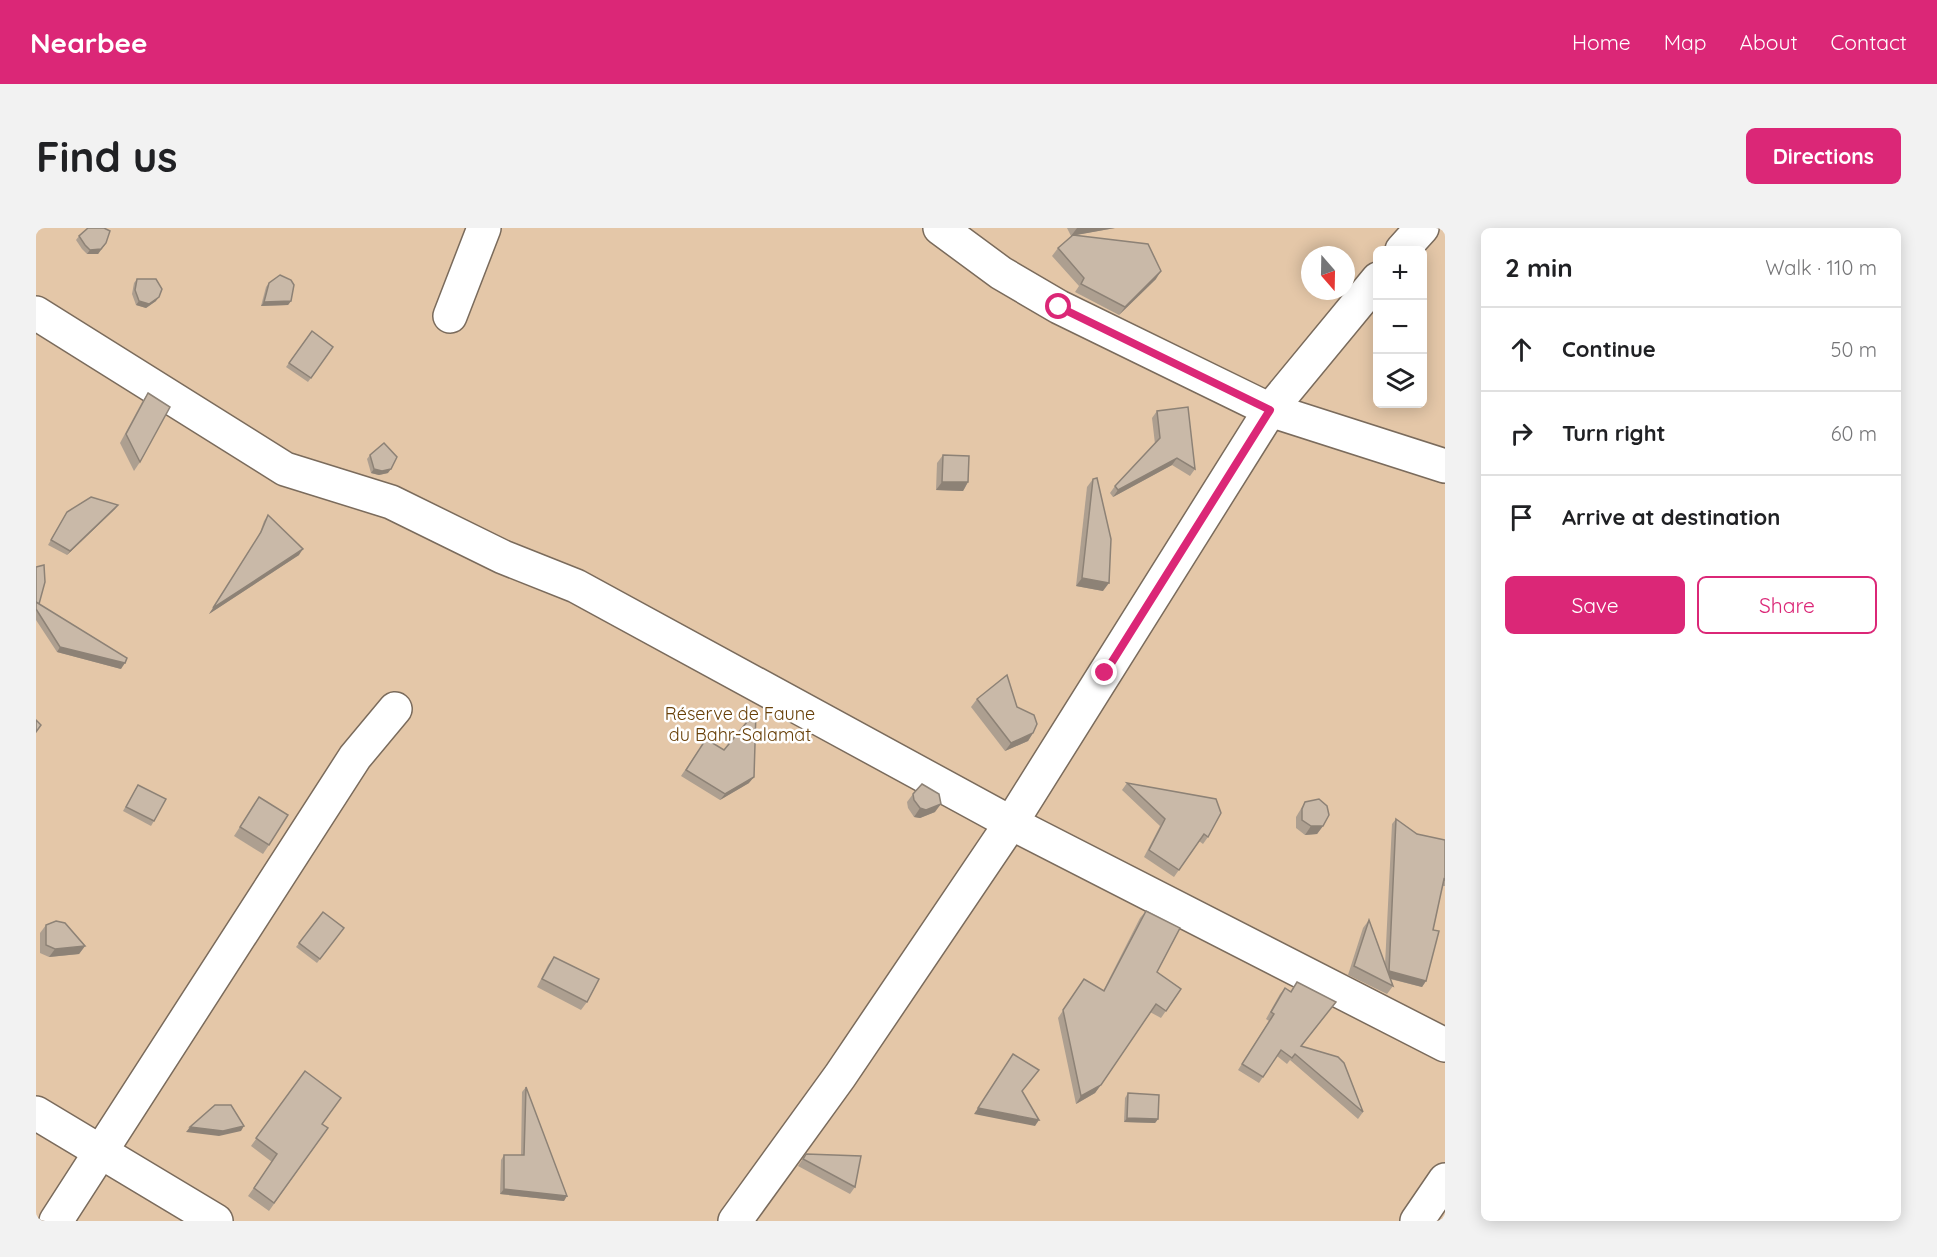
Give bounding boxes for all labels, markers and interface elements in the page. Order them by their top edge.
text: Nearbee [30,25,148,60]
text: Home [1572,29,1631,55]
text: Map [1664,29,1707,55]
text: About [1740,29,1798,55]
text: Contact [1831,29,1907,55]
button: Directions [1746,128,1901,184]
text: Find us [36,130,178,183]
north arrow [1301,246,1355,300]
map controls [1373,246,1427,408]
button: + [1373,246,1427,300]
text: 2 min [1505,251,1573,284]
text: Walk · 110 m [1765,255,1877,280]
route start [1045,293,1071,319]
button: − [1373,300,1427,354]
icon: ahead [1505,333,1538,366]
text: Continue [1562,335,1656,363]
text: 50 m [1831,337,1877,362]
button: layers [1373,354,1427,408]
icon: right [1505,417,1538,450]
text: Turn right [1562,419,1666,447]
text: 60 m [1831,421,1877,446]
icon: arrive [1505,501,1538,534]
text: Arrive at destination [1562,503,1780,531]
button: Save [1505,576,1685,634]
button: Share [1697,576,1877,634]
route end [1091,659,1117,685]
park label: Réserve de Faune du Bahr-Salamat [665,702,815,746]

